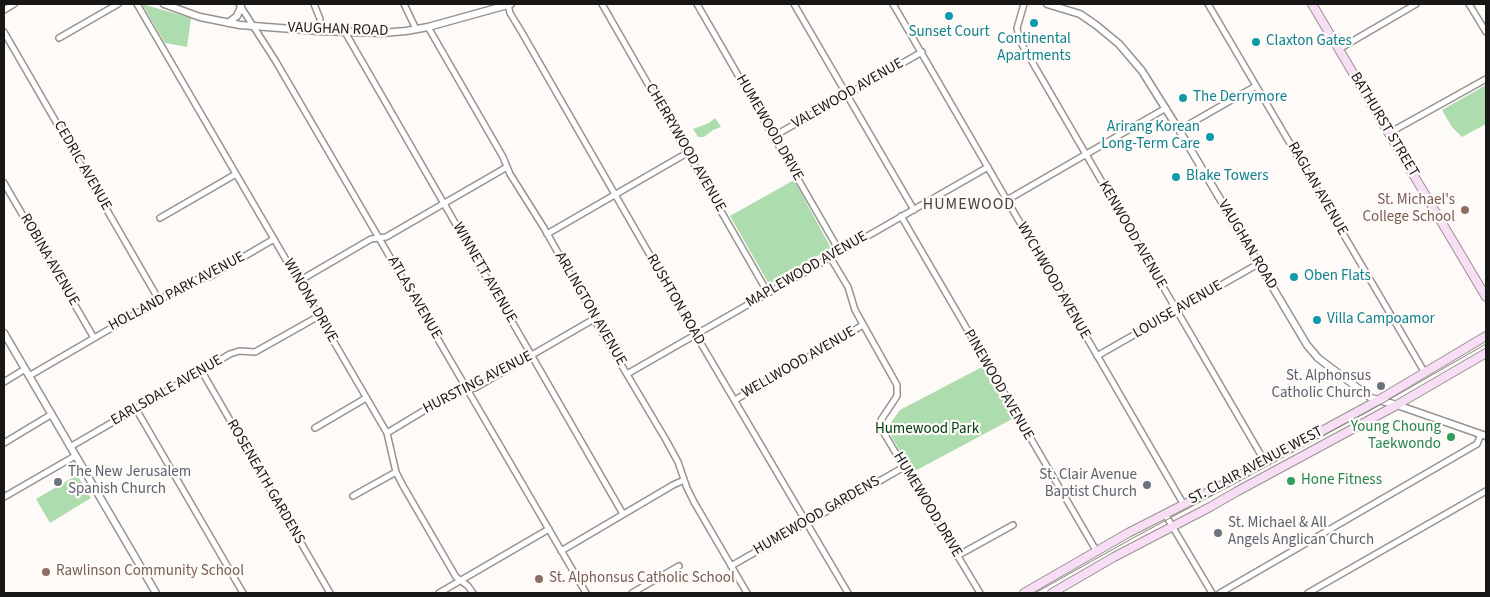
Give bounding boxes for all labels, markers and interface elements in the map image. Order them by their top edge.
marker: Sunset Court [943,10,955,22]
marker: Continental Apartments [1028,17,1040,29]
street label: VAUGHAN ROAD [287,19,389,41]
place label: Sunset Court [908,24,990,42]
place label: Continental Apartments [997,31,1071,66]
place label: Claxton Gates [1266,33,1352,51]
marker: Claxton Gates [1250,36,1262,48]
street label: VALEWOOD AVENUE [789,55,907,133]
street label: BATHURST STREET [1346,69,1422,181]
street label: HUMEWOOD DRIVE [731,72,807,184]
street label: CHERRYWOOD AVENUE [641,81,729,215]
place label: The Derrymore [1193,89,1287,107]
marker: The Derrymore [1177,92,1189,104]
street label: CEDRIC AVENUE [49,118,115,214]
place label: Arirang Korean Long-Term Care [1101,119,1200,154]
marker: Arirang Korean Long-Term Care [1204,131,1216,143]
street label: RAGLAN AVENUE [1283,139,1351,239]
place label: Blake Towers [1186,168,1269,186]
marker: Blake Towers [1170,171,1182,183]
street label: KENWOOD AVENUE [1094,178,1170,292]
place label: St. Michael's College School [1362,192,1455,227]
district label: HUMEWOOD [922,195,1016,215]
street label: VAUGHAN ROAD [1213,197,1281,293]
marker: St. Michael's College School [1459,204,1471,216]
street label: ROBINA AVENUE [15,211,83,309]
street label: WYCHWOOD AVENUE [1012,219,1094,343]
street label: WINNETT AVENUE [448,220,520,326]
street label: MAPLEWOOD AVENUE [743,228,871,312]
street label: HOLLAND PARK AVENUE [106,249,248,335]
street label: ARLINGTON AVENUE [550,249,630,369]
street label: RUSHTON ROAD [642,251,708,349]
street label: ATLAS AVENUE [383,253,445,343]
street label: WINONA DRIVE [279,256,341,346]
place label: Oben Flats [1304,268,1371,286]
marker: Oben Flats [1288,271,1300,283]
street label: LOUISE AVENUE [1130,277,1226,343]
place label: Villa Campoamor [1327,311,1435,329]
marker: Villa Campoamor [1311,314,1323,326]
street label: WELLWOOD AVENUE [739,323,859,403]
street label: PINEWOOD AVENUE [959,326,1037,444]
street label: HURSTING AVENUE [420,348,536,418]
street label: EARLSDALE AVENUE [108,352,226,430]
place label: St. Alphonsus Catholic Church [1271,368,1371,403]
marker: St. Alphonsus Catholic Church [1375,380,1387,392]
street label: ROSENEATH GARDENS [222,416,308,548]
place label: Young Choung Taekwondo [1351,419,1441,454]
park label: Humewood Park [875,421,979,439]
street label: ST. CLAIR AVENUE WEST [1186,423,1326,509]
marker: Young Choung Taekwondo [1445,431,1457,443]
street label: HUMEWOOD DRIVE [889,449,965,561]
place label: The New Jerusalem Spanish Church [68,464,191,499]
place label: St. Clair Avenue Baptist Church [1039,467,1137,502]
street label: HUMEWOOD GARDENS [751,472,883,560]
place label: Hone Fitness [1301,472,1382,490]
marker: Hone Fitness [1285,475,1297,487]
marker: The New Jerusalem Spanish Church [52,476,64,488]
marker: St. Clair Avenue Baptist Church [1141,479,1153,491]
place label: St. Michael & All Angels Anglican Church [1228,515,1374,550]
marker: St. Michael & All Angels Anglican Church [1212,527,1224,539]
place label: Rawlinson Community School [56,563,244,581]
marker: Rawlinson Community School [40,566,52,578]
place label: St. Alphonsus Catholic School [549,570,735,588]
marker: St. Alphonsus Catholic School [533,573,545,585]

